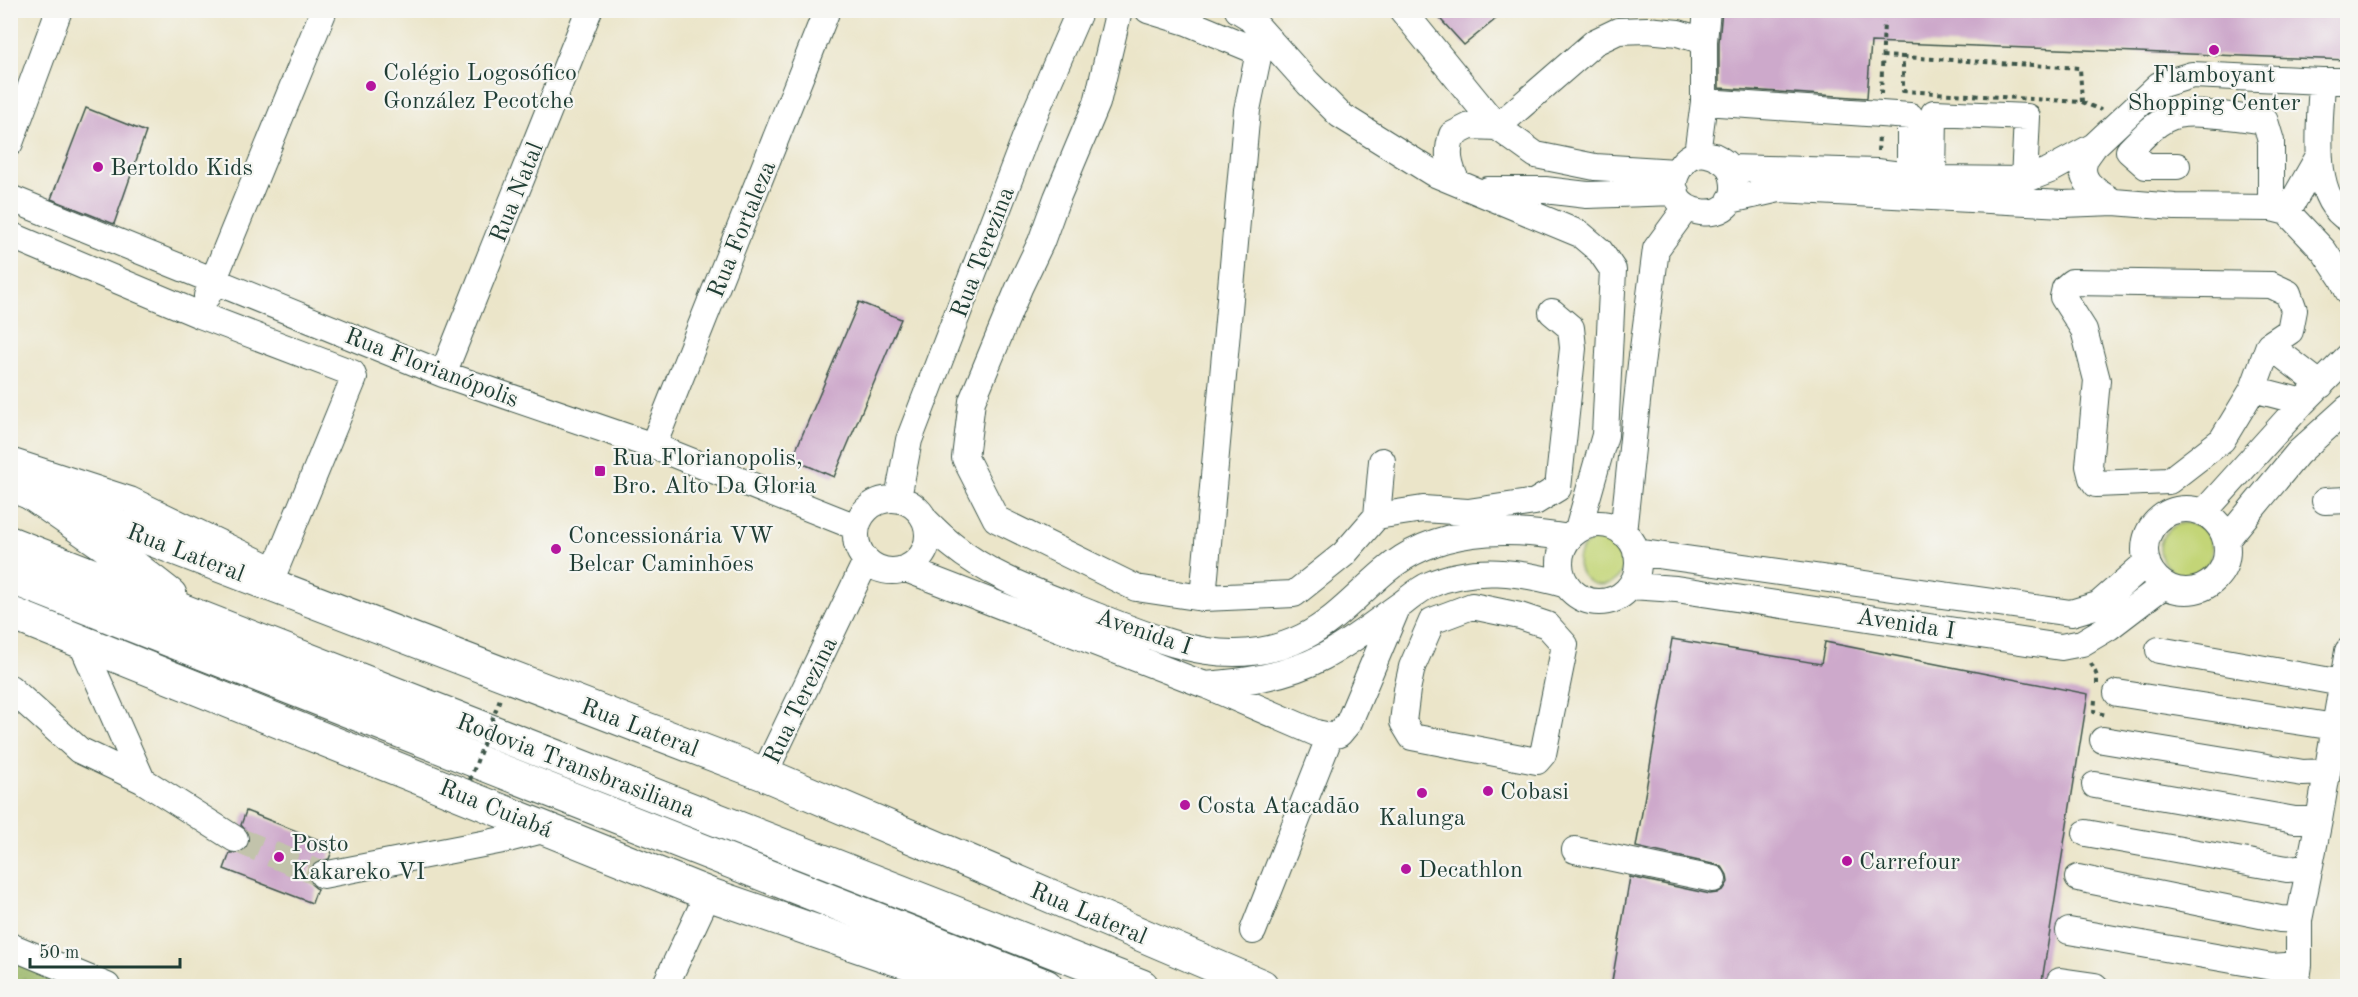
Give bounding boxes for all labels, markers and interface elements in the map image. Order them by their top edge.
marker: Flamboyant Shopping Center [2207,43,2221,57]
place label: Colégio Logosófico González Pecotche [383,62,577,114]
place label: Flamboyant Shopping Center [2127,64,2301,116]
marker: Colégio Logosófico González Pecotche [364,79,378,93]
street label: Rua Natal [487,139,549,246]
place label: Bertoldo Kids [110,157,253,181]
street label: Rua Fortaleza [705,158,781,301]
marker: Bertoldo Kids [91,160,105,174]
street label: Rua Terezina [948,184,1020,321]
street label: Rua Florianópolis [341,325,521,413]
place label: Rua Florianopolis, Bro. Alto Da Gloria [612,447,817,499]
marker: Rua Florianopolis, Bro. Alto Da Gloria [593,464,607,478]
street label: Rua Lateral [123,520,248,587]
place label: Concessionária VW Belcar Caminhões [568,525,774,577]
marker: Concessionária VW Belcar Caminhões [549,542,563,556]
street label: Avenida I [1092,605,1194,660]
street label: Avenida I [1855,605,1957,645]
street label: Rua Terezina [761,634,843,768]
street label: Rua Lateral [577,695,702,762]
street label: Rodovia Transbrasiliana [453,710,698,823]
street label: Rua Cuiabá [435,776,555,844]
place label: Cobasi [1500,781,1569,805]
marker: Cobasi [1481,784,1495,798]
marker: Kalunga [1415,786,1429,800]
place label: Costa Atacadão [1197,795,1360,819]
marker: Costa Atacadão [1178,798,1192,812]
place label: Kalunga [1378,807,1466,831]
place label: Posto Kakareko VI [291,833,425,885]
marker: Posto Kakareko VI [272,850,286,864]
place label: Carrefour [1859,851,1960,875]
marker: Carrefour [1840,854,1854,868]
place label: Decathlon [1418,859,1523,883]
marker: Decathlon [1399,862,1413,876]
street label: Rua Lateral [1026,880,1150,950]
scale bar [30,931,180,969]
text: 50 m [39,944,79,962]

